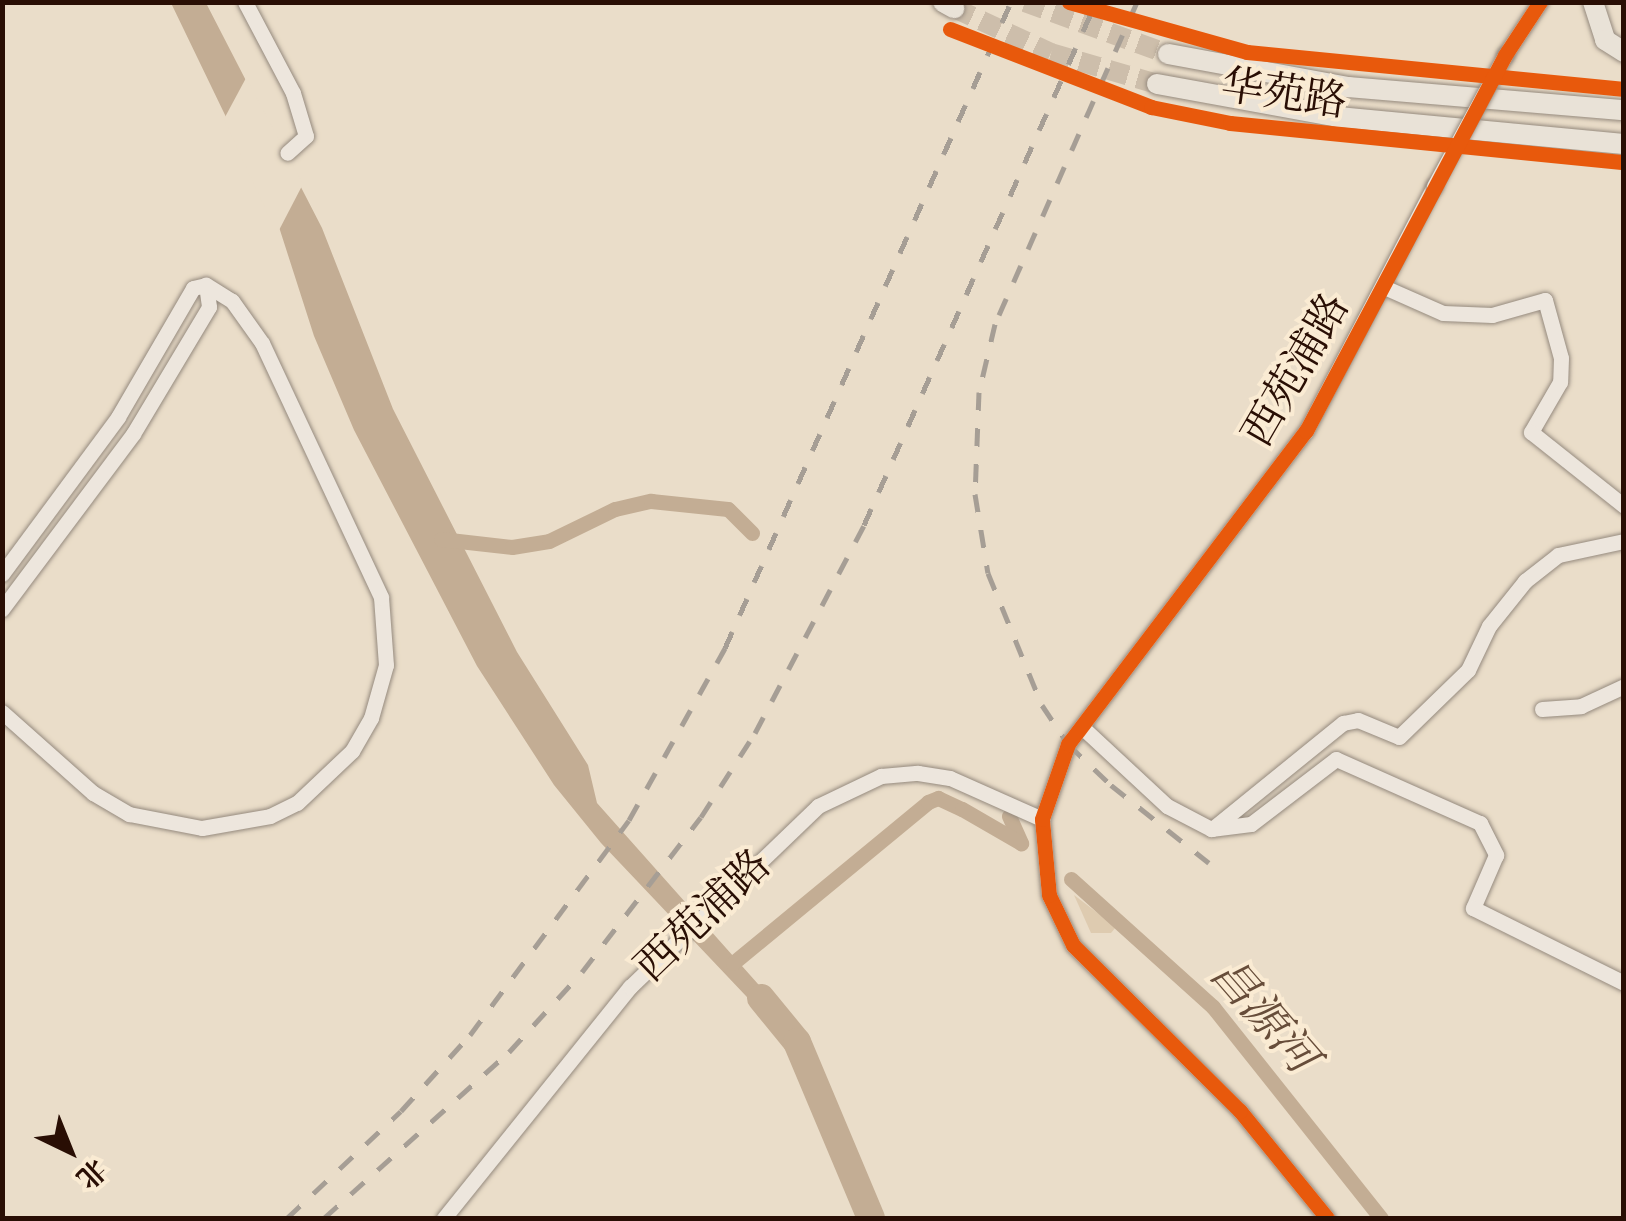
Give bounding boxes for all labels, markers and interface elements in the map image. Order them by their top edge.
street label: 华苑路 [1218,60,1350,128]
street label: 西苑浦路 [1232,285,1360,455]
street label: 西苑浦路 [625,840,781,992]
water label: 昌源河 [1198,947,1328,1085]
north arrow [20,1101,120,1201]
text: 北 [69,1151,113,1196]

